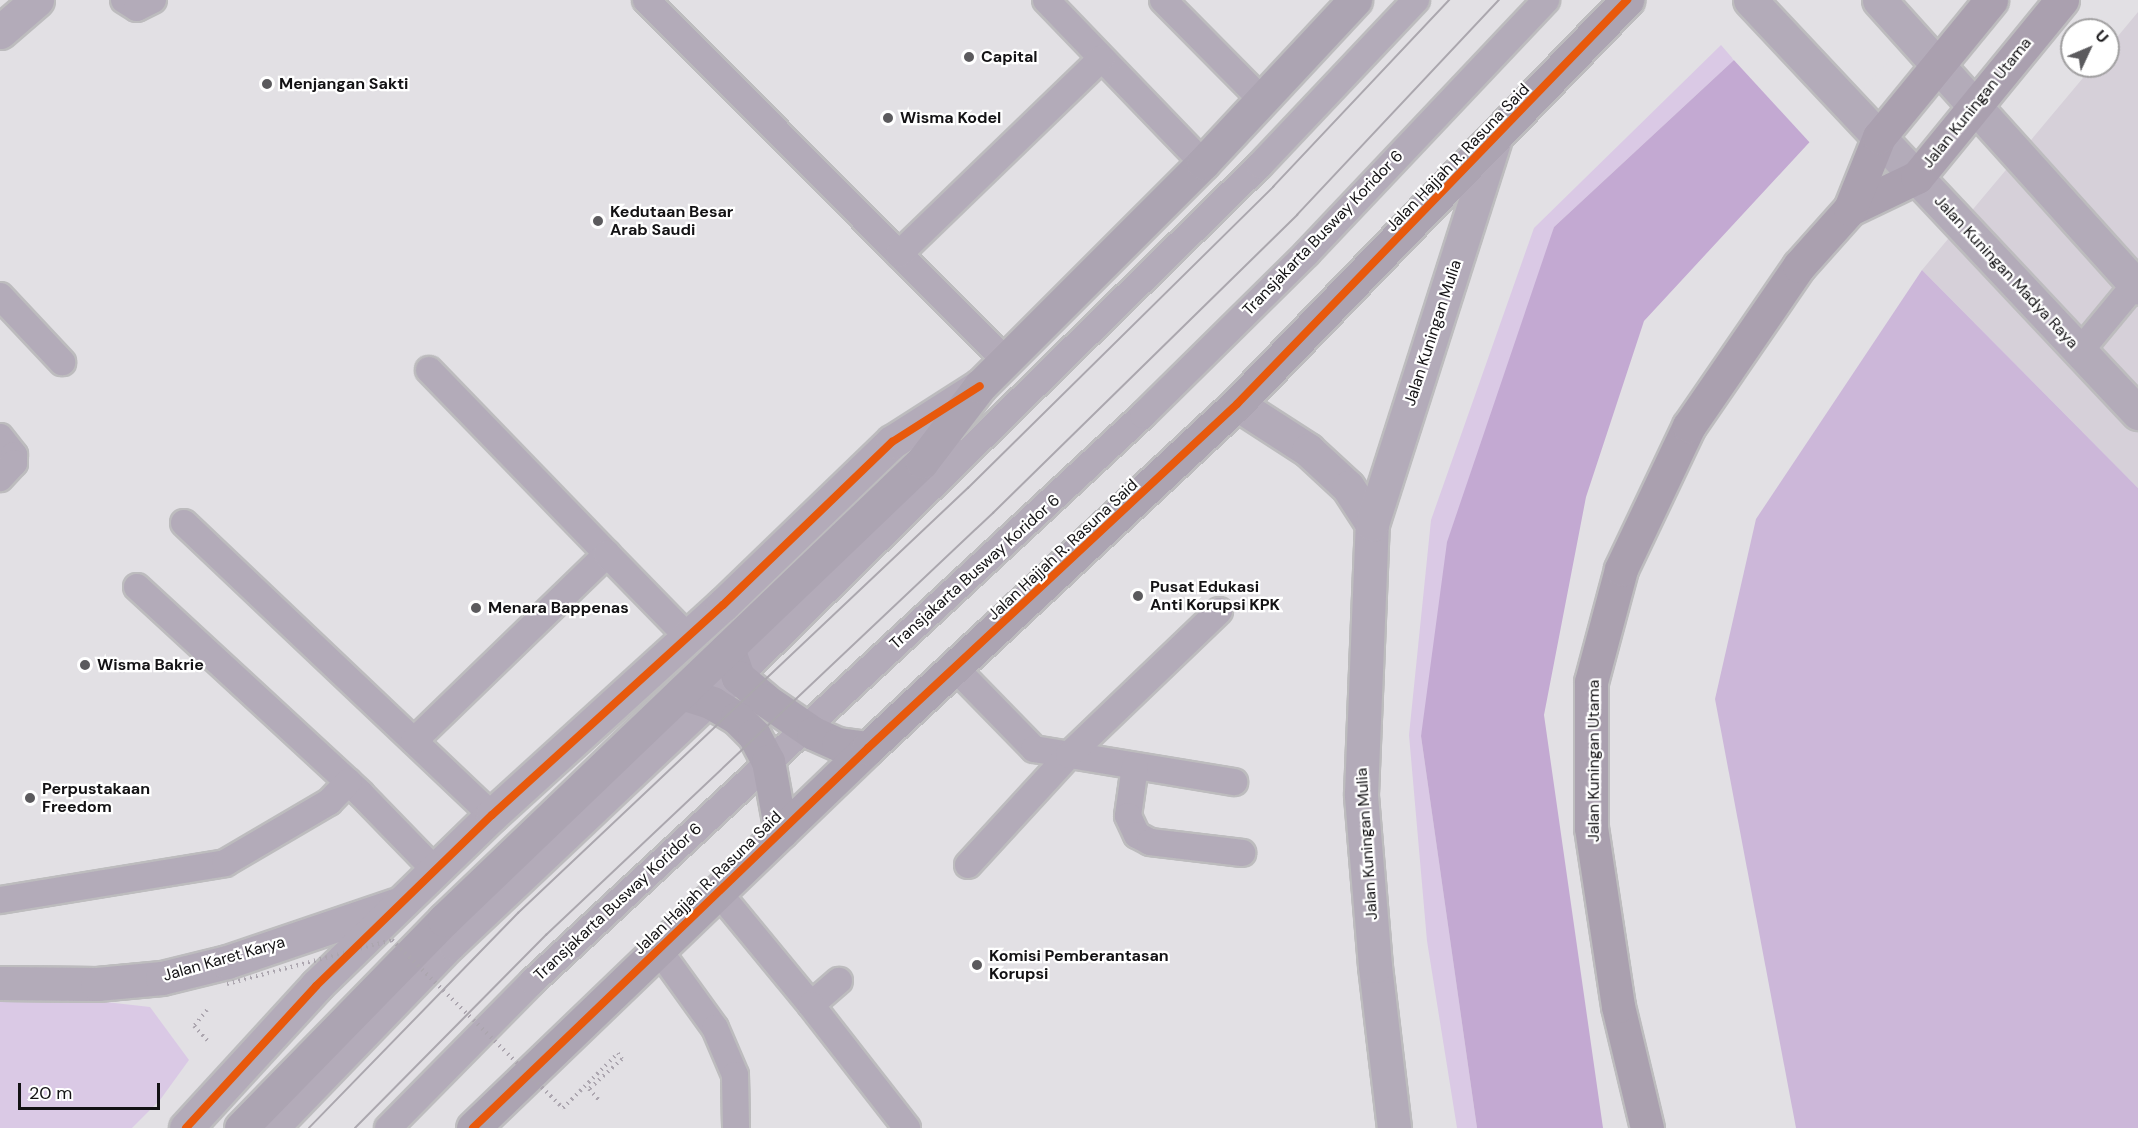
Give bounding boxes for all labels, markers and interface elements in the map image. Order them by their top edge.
north arrow [2060,18,2120,78]
text: U [2091,25,2113,48]
street label: Jalan Kuningan Utama [1918,34,2036,172]
place label: Capital [981,47,1038,67]
marker: Capital [962,50,976,64]
place label: Menjangan Sakti [279,74,408,94]
marker: Menjangan Sakti [260,77,274,91]
street label: Jalan Hajjah R. Rasuna Said [1382,80,1534,236]
place label: Wisma Kodel [900,108,1001,128]
marker: Wisma Kodel [881,111,895,125]
street label: Transjakarta Busway Koridor 6 [1239,146,1407,320]
street label: Jalan Kuningan Madya Raya [1930,191,2082,353]
place label: Kedutaan Besar Arab Saudi [610,202,733,240]
marker: Kedutaan Besar Arab Saudi [591,214,605,228]
street label: Jalan Kuningan Mulia [1400,257,1466,409]
street label: Jalan Hajjah R. Rasuna Said [984,475,1142,625]
street label: Transjakarta Busway Koridor 6 [886,491,1064,653]
place label: Pusat Edukasi Anti Korupsi KPK [1150,577,1280,615]
marker: Pusat Edukasi Anti Korupsi KPK [1131,589,1145,603]
place label: Menara Bappenas [488,598,629,618]
marker: Menara Bappenas [469,601,483,615]
place label: Wisma Bakrie [97,655,204,675]
marker: Wisma Bakrie [78,658,92,672]
street label: Jalan Kuningan Utama [1584,680,1604,842]
street label: Jalan Kuningan Mulia [1352,767,1382,921]
place label: Perpustakaan Freedom [42,779,150,817]
marker: Perpustakaan Freedom [23,791,37,805]
street label: Jalan Hajjah R. Rasuna Said [630,807,786,959]
street label: Transjakarta Busway Koridor 6 [530,819,706,985]
street label: Jalan Karet Karya [161,932,287,986]
place label: Komisi Pemberantasan Korupsi [989,946,1169,984]
marker: Komisi Pemberantasan Korupsi [970,958,984,972]
scale bar [21,1071,164,1109]
text: 20 m [29,1081,72,1105]

